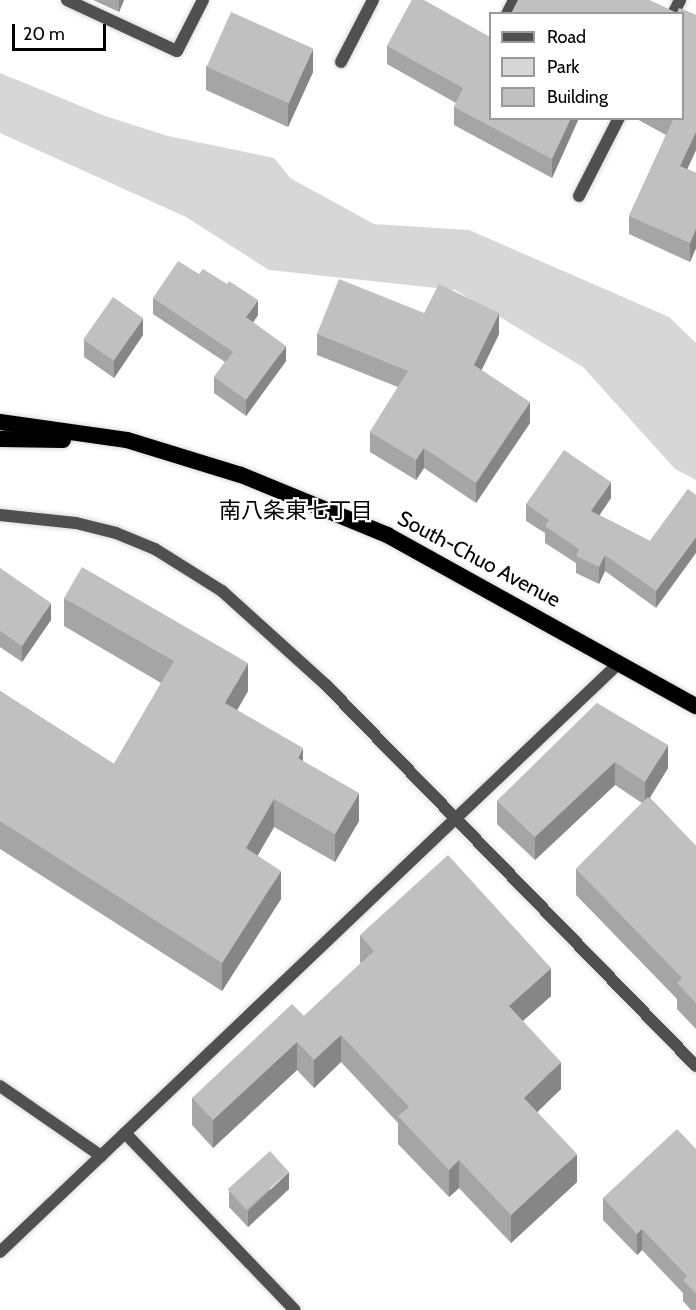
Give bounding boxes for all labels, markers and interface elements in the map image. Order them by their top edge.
scale bar [15,12,110,50]
legend [489,12,684,120]
text: 20 m [23,23,65,45]
text: Road [547,26,586,48]
text: Park [547,56,579,78]
text: Building [547,86,608,108]
district label: 南八条東七丁目 [219,498,373,524]
street label: South-Chuo Avenue [393,506,565,612]

